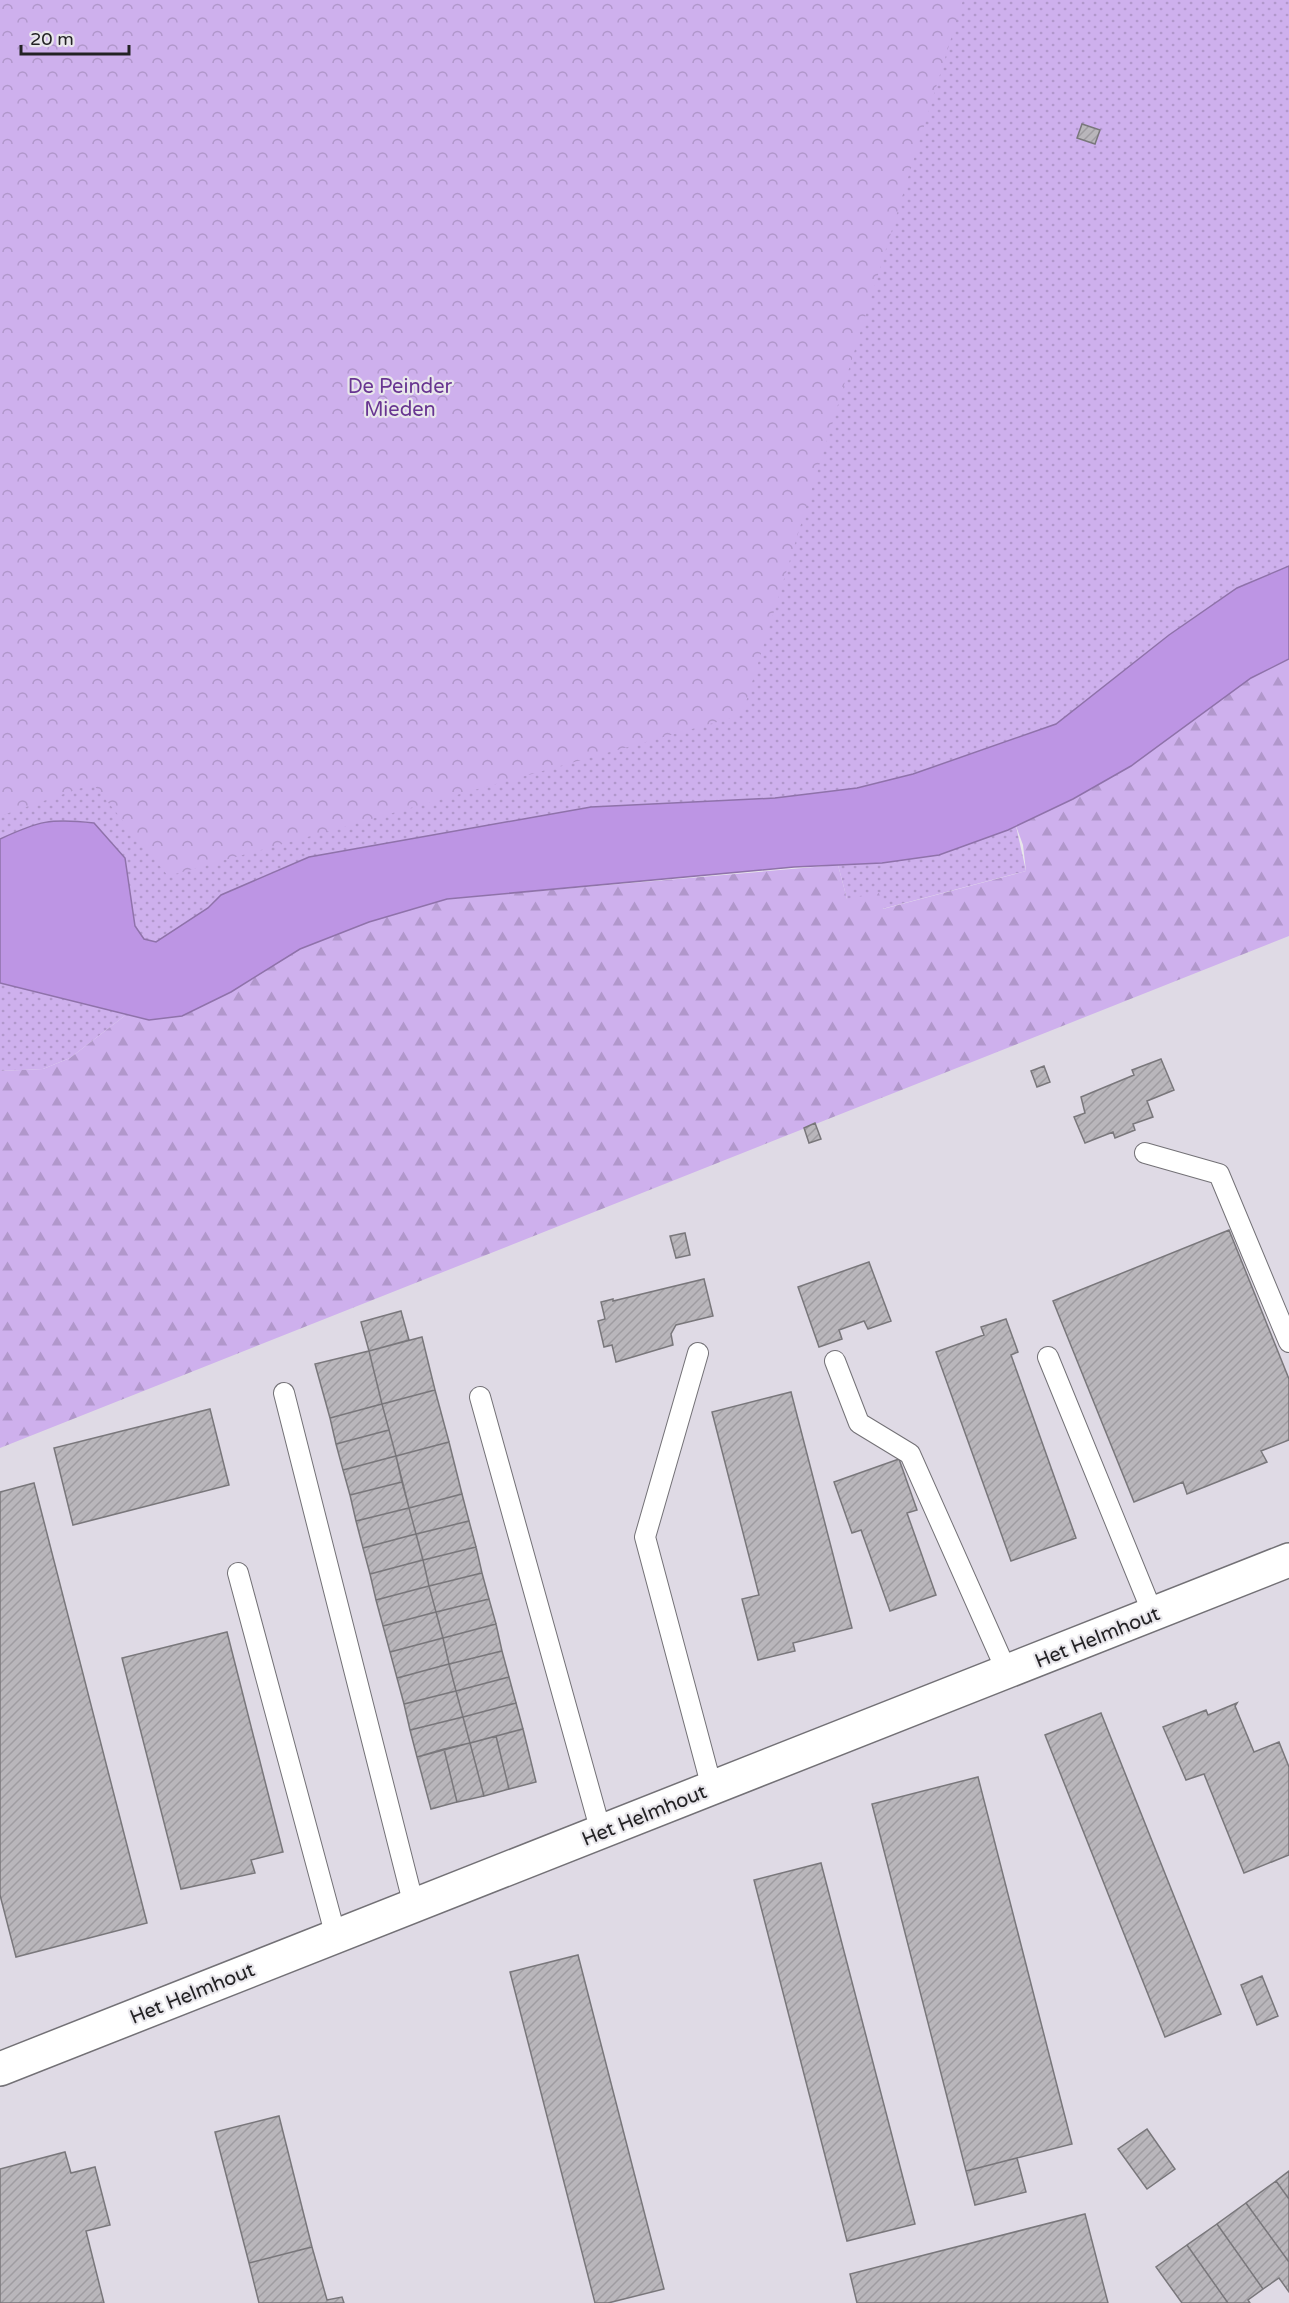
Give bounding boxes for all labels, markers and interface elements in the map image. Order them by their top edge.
scale bar [21,18,129,56]
text: 20 m [30,28,74,50]
park label: De Peinder Mieden [348,375,453,422]
street label: Het Helmhout [1031,1602,1164,1674]
street label: Het Helmhout [578,1780,711,1852]
street label: Het Helmhout [126,1958,259,2030]

